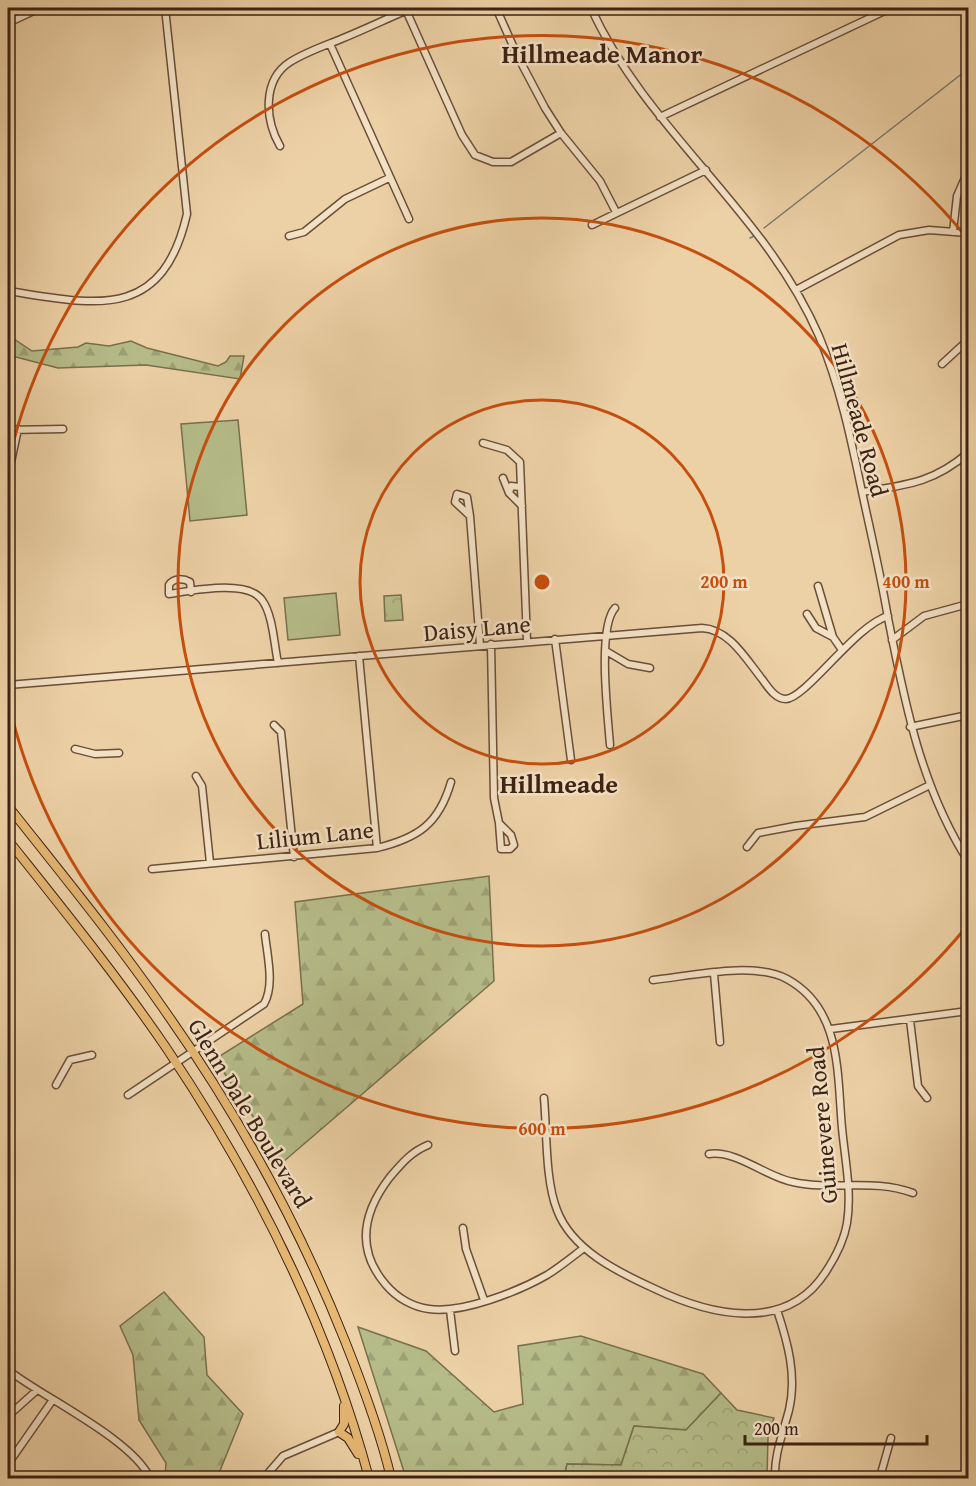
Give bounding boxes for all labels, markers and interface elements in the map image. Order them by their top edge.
district label: Hillmeade Manor [502,34,702,73]
street label: Hillmeade Road [823,339,897,501]
text: 200 m [700,568,748,595]
text: 400 m [882,568,930,595]
centre of rings [532,572,552,592]
street label: Daisy Lane [422,606,532,650]
district label: Hillmeade [500,764,618,803]
street label: Lilium Lane [255,811,375,859]
street label: Glenn Dale Boulevard [179,1012,321,1215]
street label: Guinevere Road [798,1045,846,1205]
text: 600 m [518,1115,566,1142]
scale bar [745,1408,926,1446]
text: 200 m [754,1415,799,1442]

